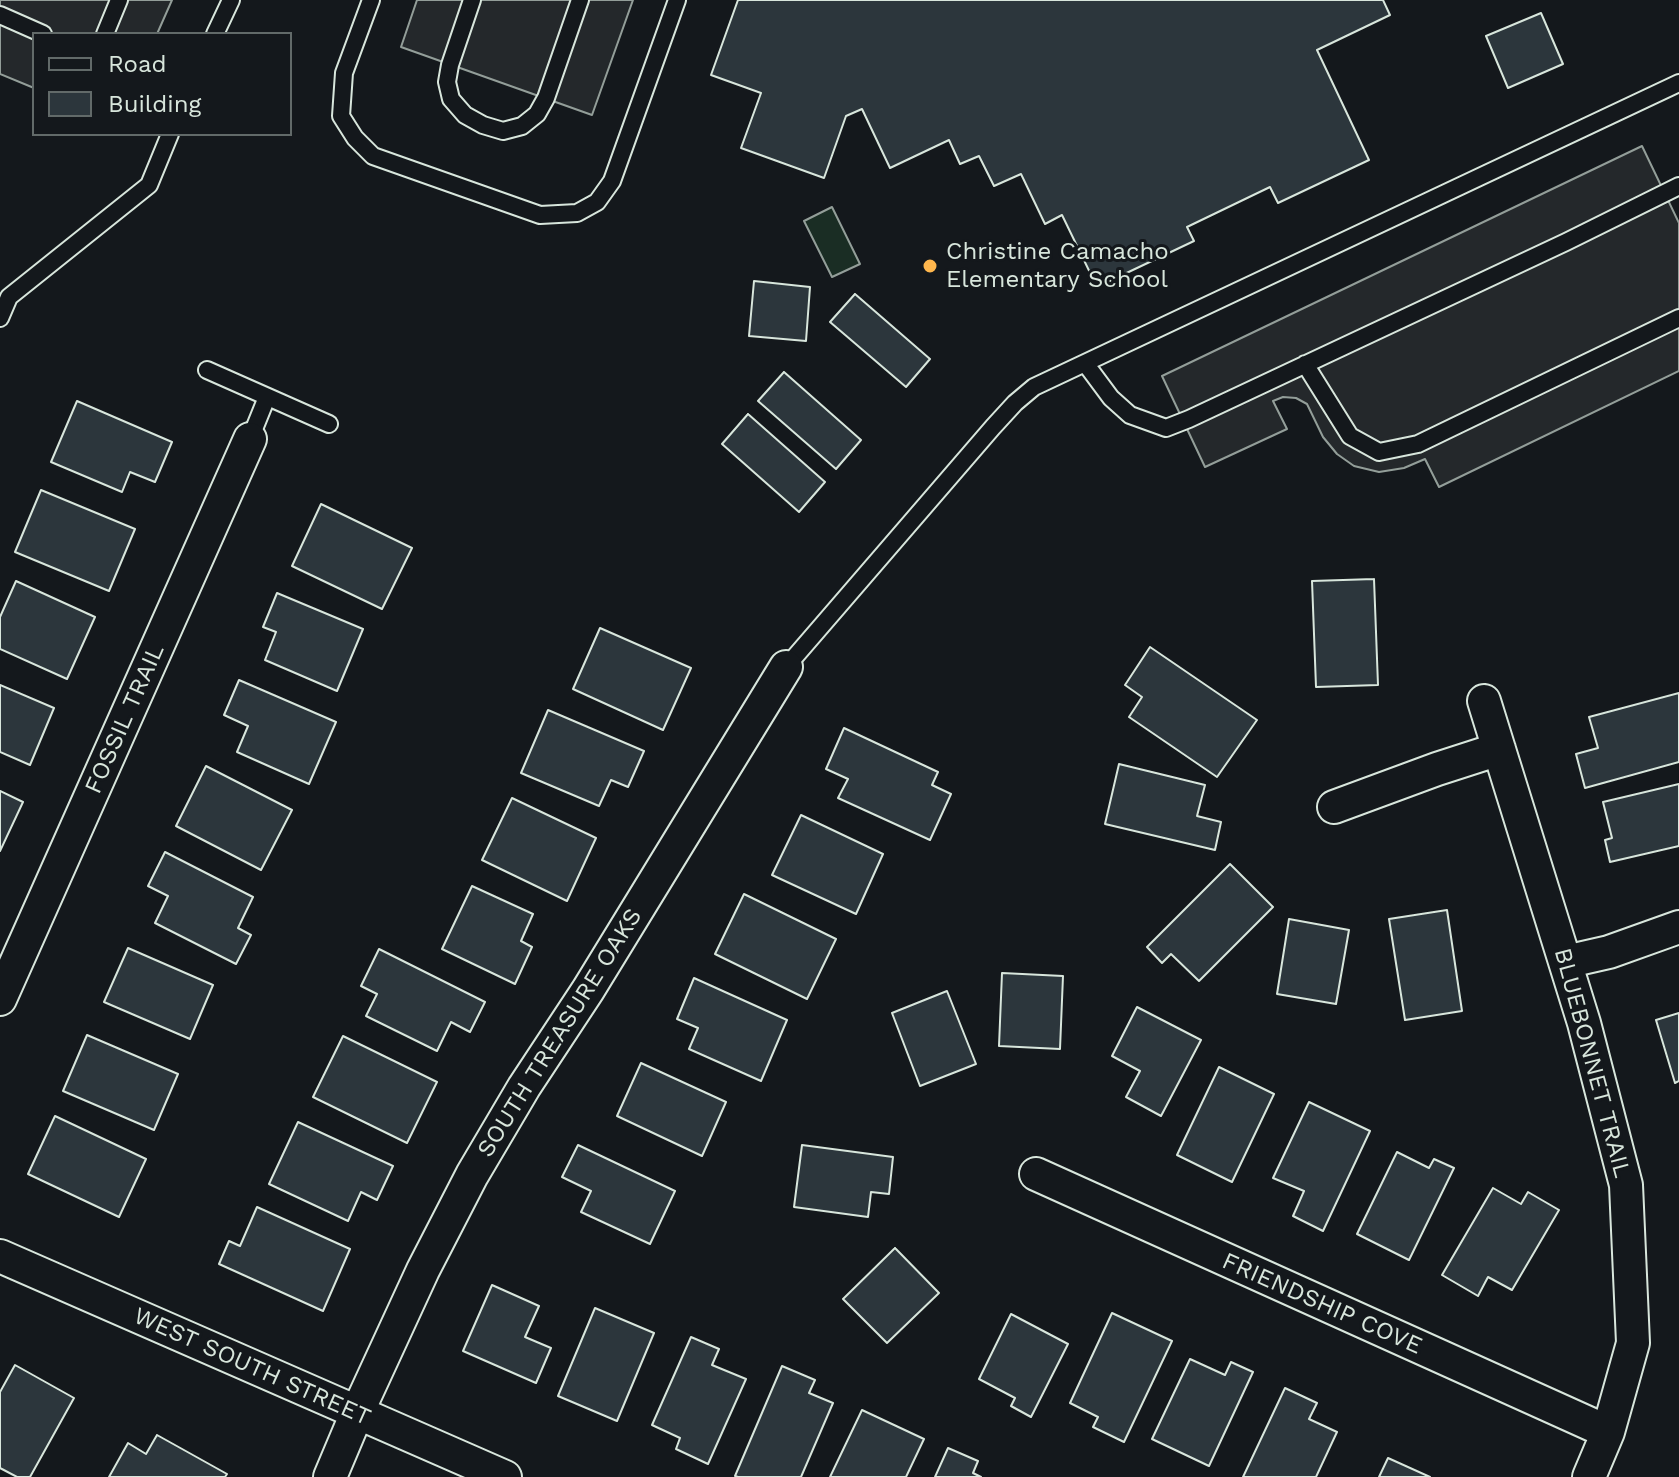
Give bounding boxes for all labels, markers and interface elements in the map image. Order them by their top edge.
legend [32,32,292,136]
text: Road [108,50,167,78]
text: Building [108,90,201,118]
place label: Christine Camacho Elementary School [946,238,1169,294]
marker: Christine Camacho Elementary School [921,257,939,275]
street label: FOSSIL TRAIL [79,640,171,798]
street label: SOUTH TREASURE OAKS [472,903,648,1163]
street label: BLUEBONNET TRAIL [1547,945,1637,1181]
street label: FRIENDSHIP COVE [1218,1247,1426,1361]
street label: WEST SOUTH STREET [129,1302,375,1432]

